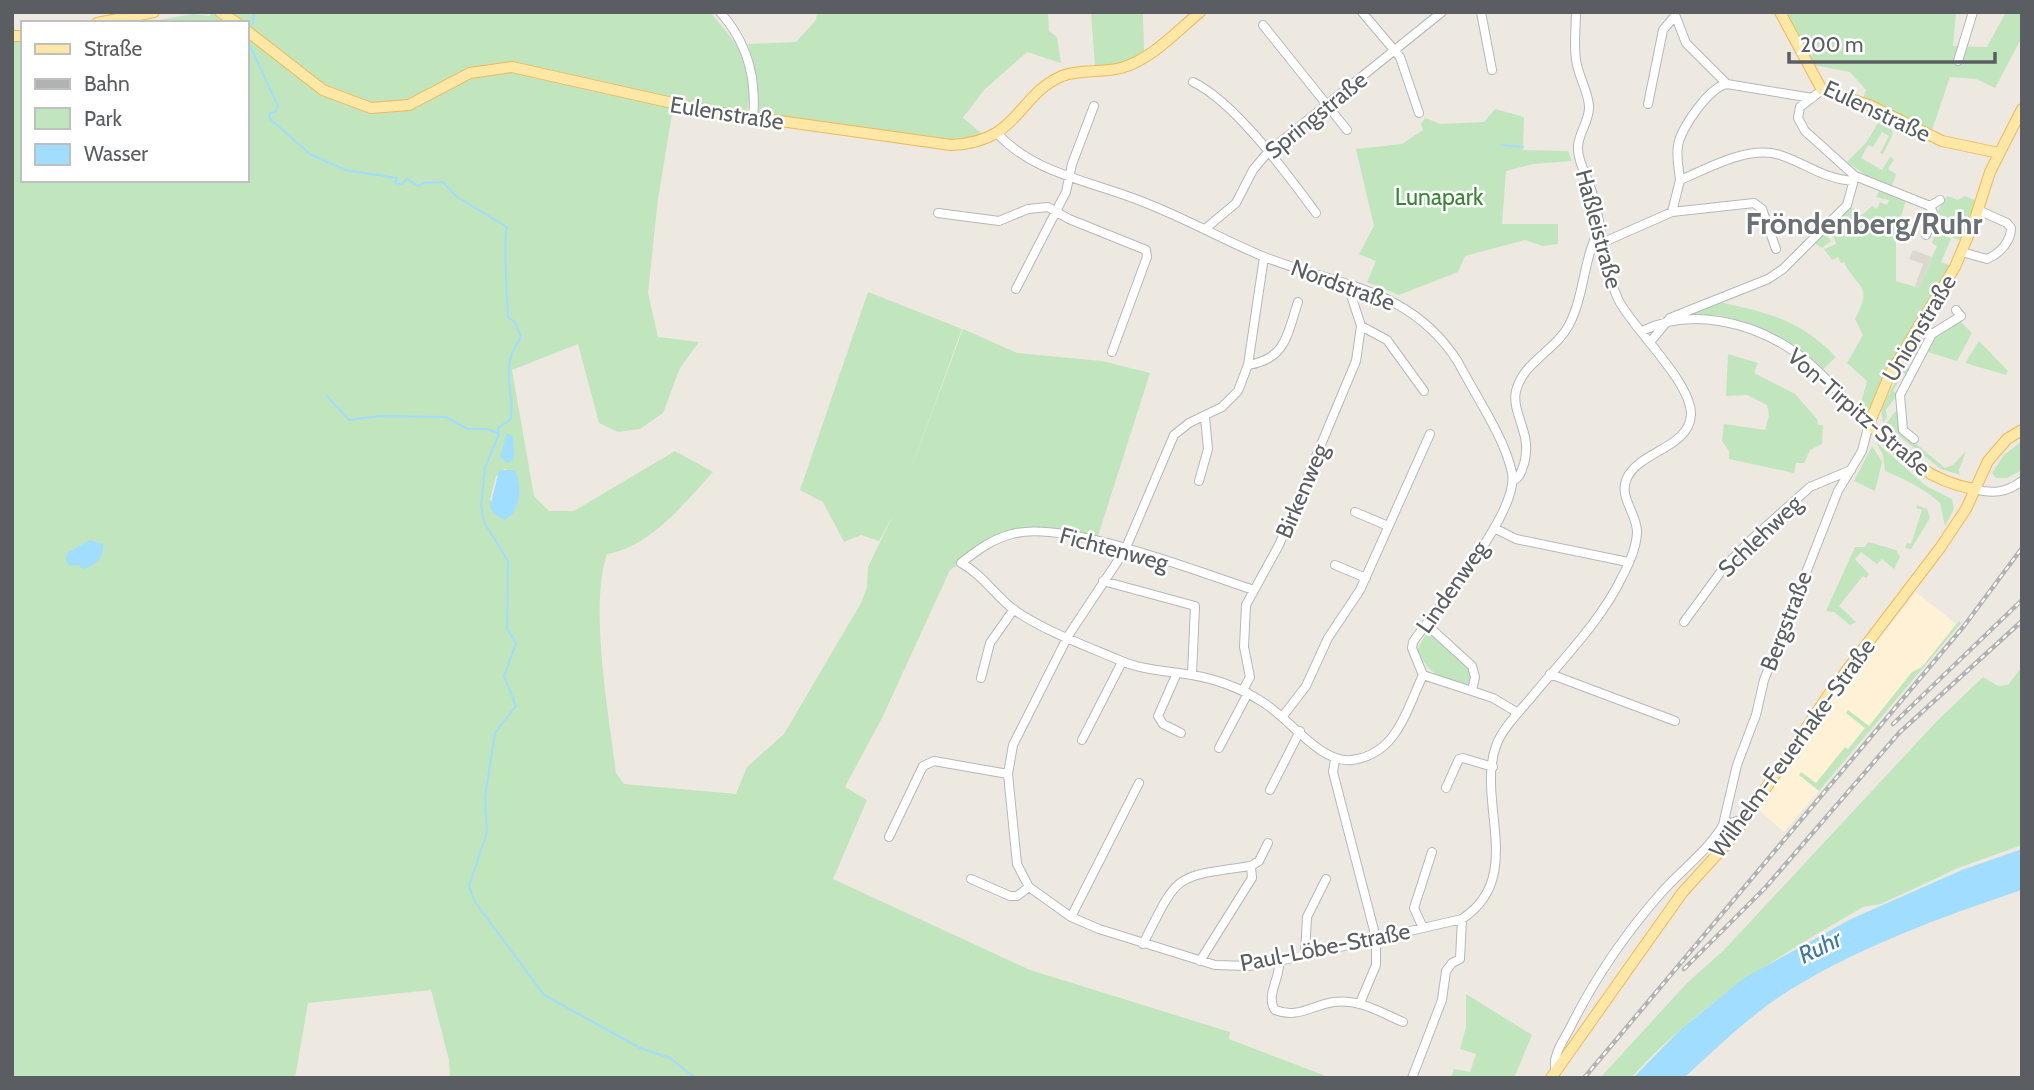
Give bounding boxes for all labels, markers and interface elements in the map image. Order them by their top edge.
legend [21,21,248,182]
scale bar [1789,21,1996,65]
text: 200 m [1800,32,1863,57]
text: Straße [84,36,143,61]
street label: Springstraße [1259,65,1373,165]
text: Bahn [84,71,130,96]
street label: Eulenstraße [1819,74,1935,148]
street label: Eulenstraße [668,90,786,136]
text: Park [84,106,122,131]
text: Wasser [84,141,148,166]
street label: Haßleistraße [1570,166,1628,292]
park label: Lunapark [1395,183,1484,211]
district label: Fröndenberg/Ruhr [1746,205,1983,242]
street label: Nordstraße [1287,253,1399,317]
street label: Unionstraße [1876,269,1962,387]
street label: Von-Tirpitz-Straße [1782,342,1936,482]
street label: Birkenweg [1270,439,1335,542]
street label: Schlehweg [1712,489,1808,583]
street label: Fichtenweg [1057,521,1172,577]
street label: Lindenweg [1410,535,1494,639]
street label: Bergstraße [1754,567,1818,675]
street label: Wilhelm-Feuerhake-Straße [1703,633,1881,863]
street label: Paul-Löbe-Straße [1237,917,1413,977]
water label: Ruhr [1793,923,1848,969]

